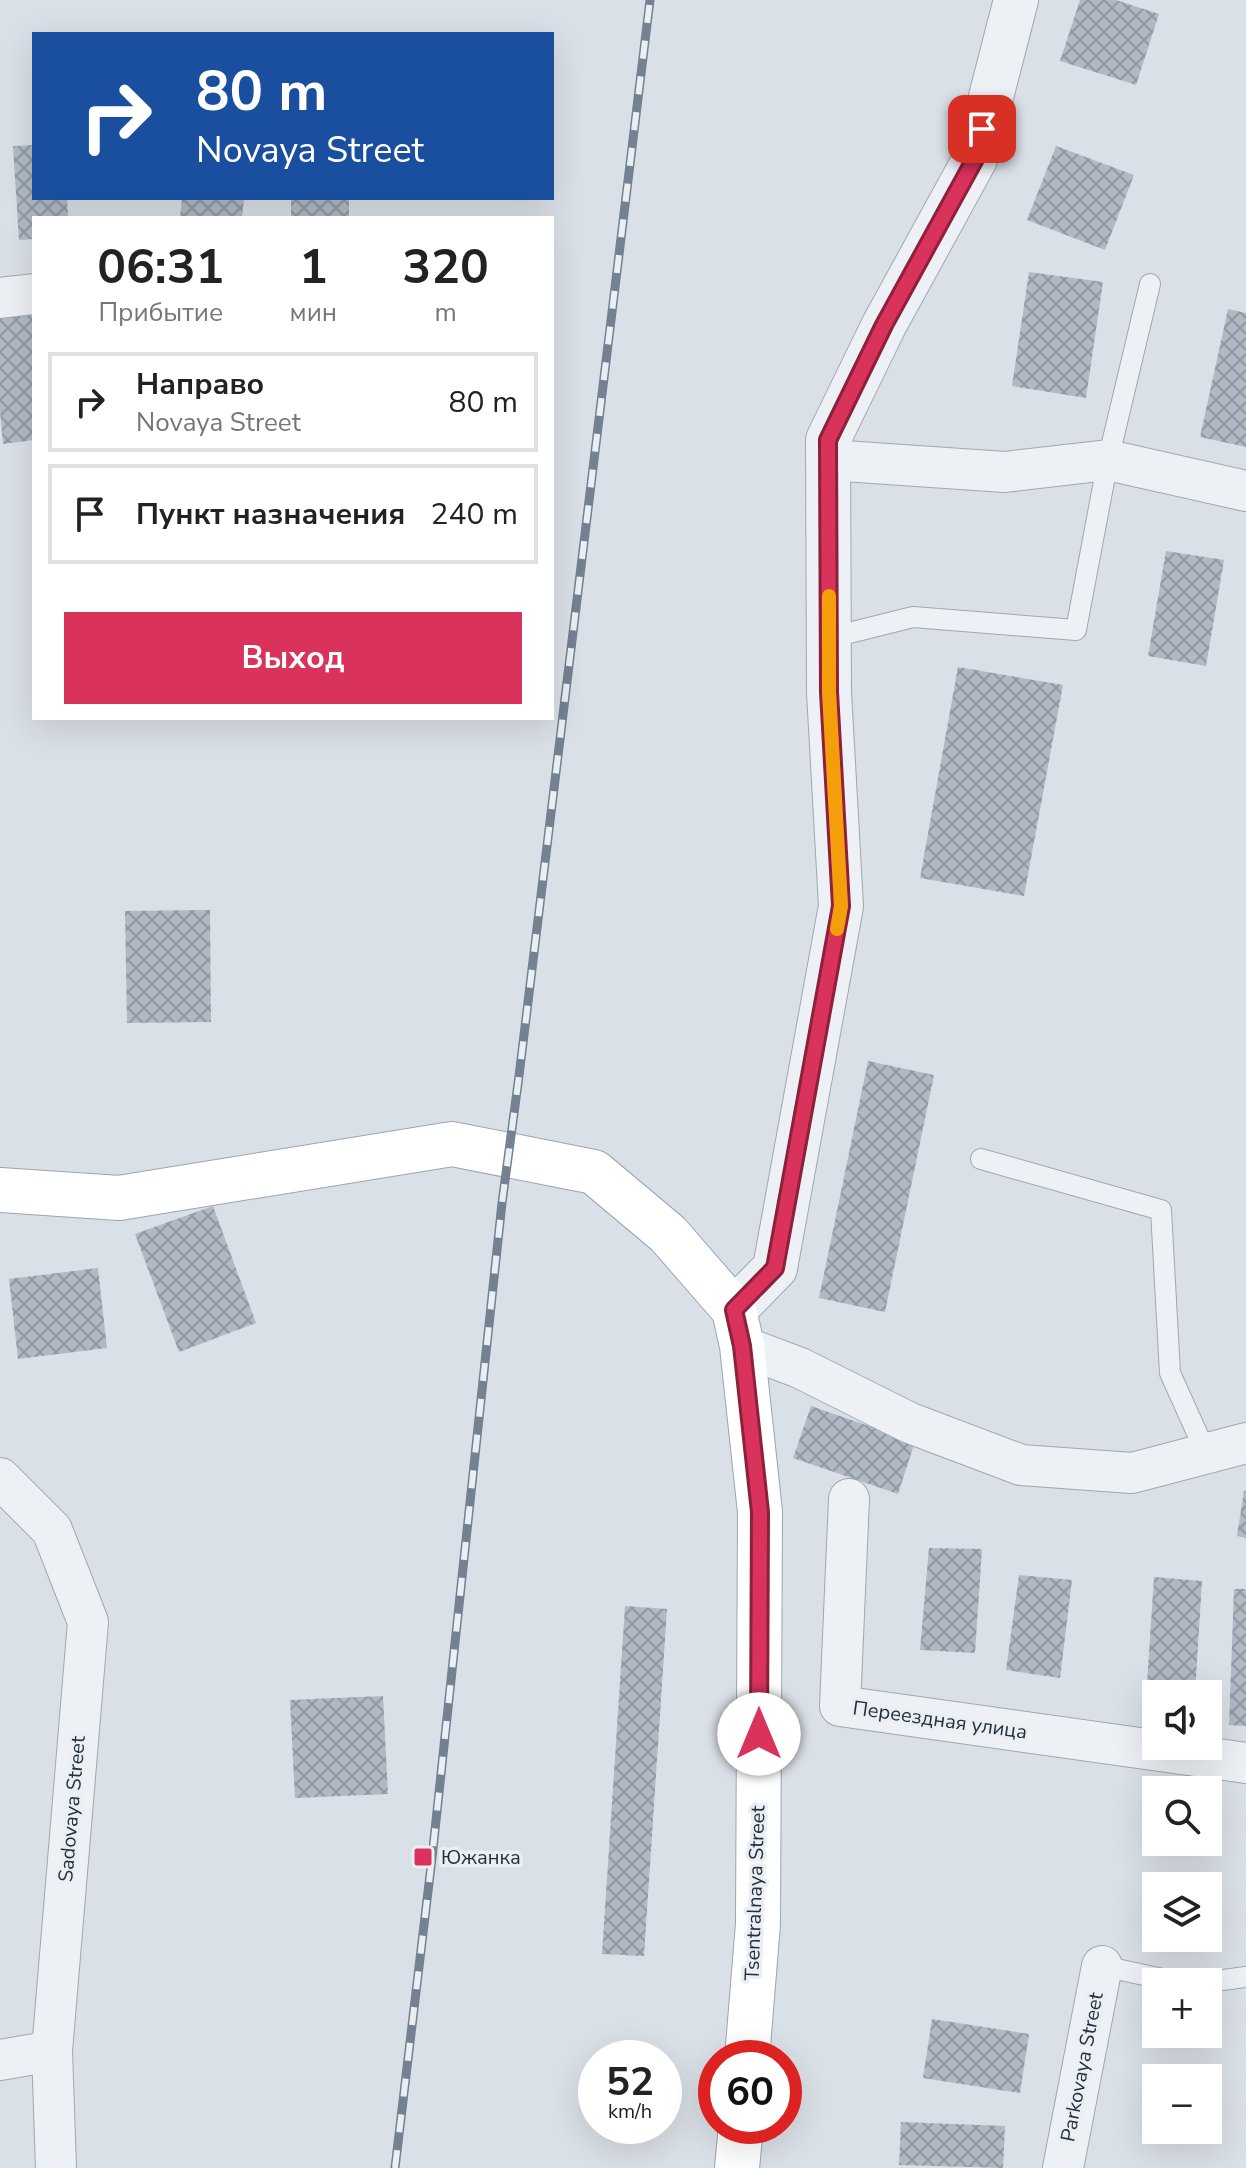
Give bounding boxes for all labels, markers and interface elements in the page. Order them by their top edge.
text: 80 m [196,53,327,130]
icon: right [64,64,168,168]
pin [948,95,1016,163]
icon: arrive [960,107,1004,151]
text: Novaya Street [196,126,424,175]
text: 06:31 [97,234,224,300]
text: 1 [299,234,328,300]
text: 320 [402,234,489,300]
text: Прибытие [98,295,223,330]
text: мин [290,295,337,330]
text: m [434,295,457,330]
text: Направо [136,364,264,405]
icon: right [68,380,112,424]
text: 80 m [449,382,518,423]
text: Novaya Street [136,405,301,440]
icon: arrive [68,492,112,536]
text: Пункт назначения [136,494,405,535]
text: 240 m [431,494,518,535]
button: Выход [64,612,522,704]
map controls [1142,1680,1222,2144]
button: sound [1142,1680,1222,1760]
position arrow [717,1692,801,1776]
street label: Переездная улица [851,1694,1029,1746]
street label: Sadovaya Street [52,1734,92,1883]
button: search [1142,1776,1222,1856]
street label: Tsentralnaya Street [738,1804,772,1981]
place label: Южанка [441,1844,521,1871]
marker: Южанка [412,1846,434,1868]
button: layers [1142,1872,1222,1952]
button: + [1142,1968,1222,2048]
street label: Parkovaya Street [1054,1989,1110,2144]
speed limit sign: 60 [698,2040,802,2144]
text: 52 [606,2055,654,2109]
button: − [1142,2064,1222,2144]
text: km/h [608,2098,652,2125]

